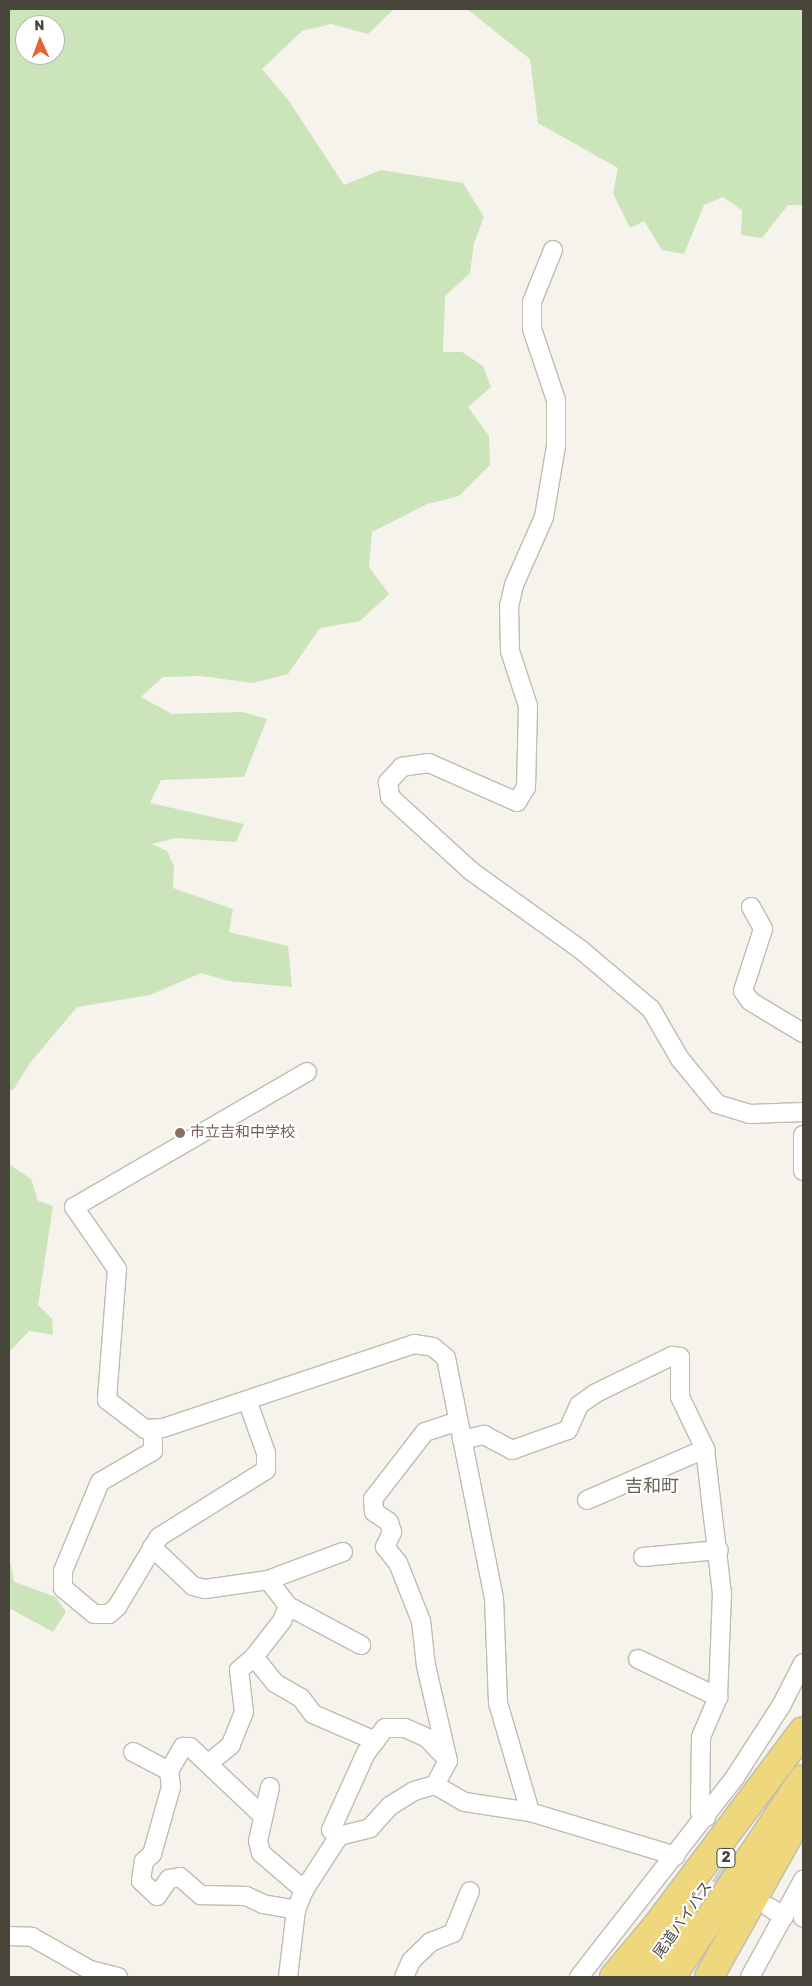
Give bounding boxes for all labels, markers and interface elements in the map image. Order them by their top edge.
north arrow [15,15,65,65]
text: N [34,17,45,34]
place label: 市立吉和中学校 [190,1124,295,1142]
marker: 市立吉和中学校 [174,1127,186,1139]
district label: 吉和町 [625,1475,679,1497]
road number: 2 [716,1846,736,1870]
street label: 尾道バイパス [650,1878,716,1962]

